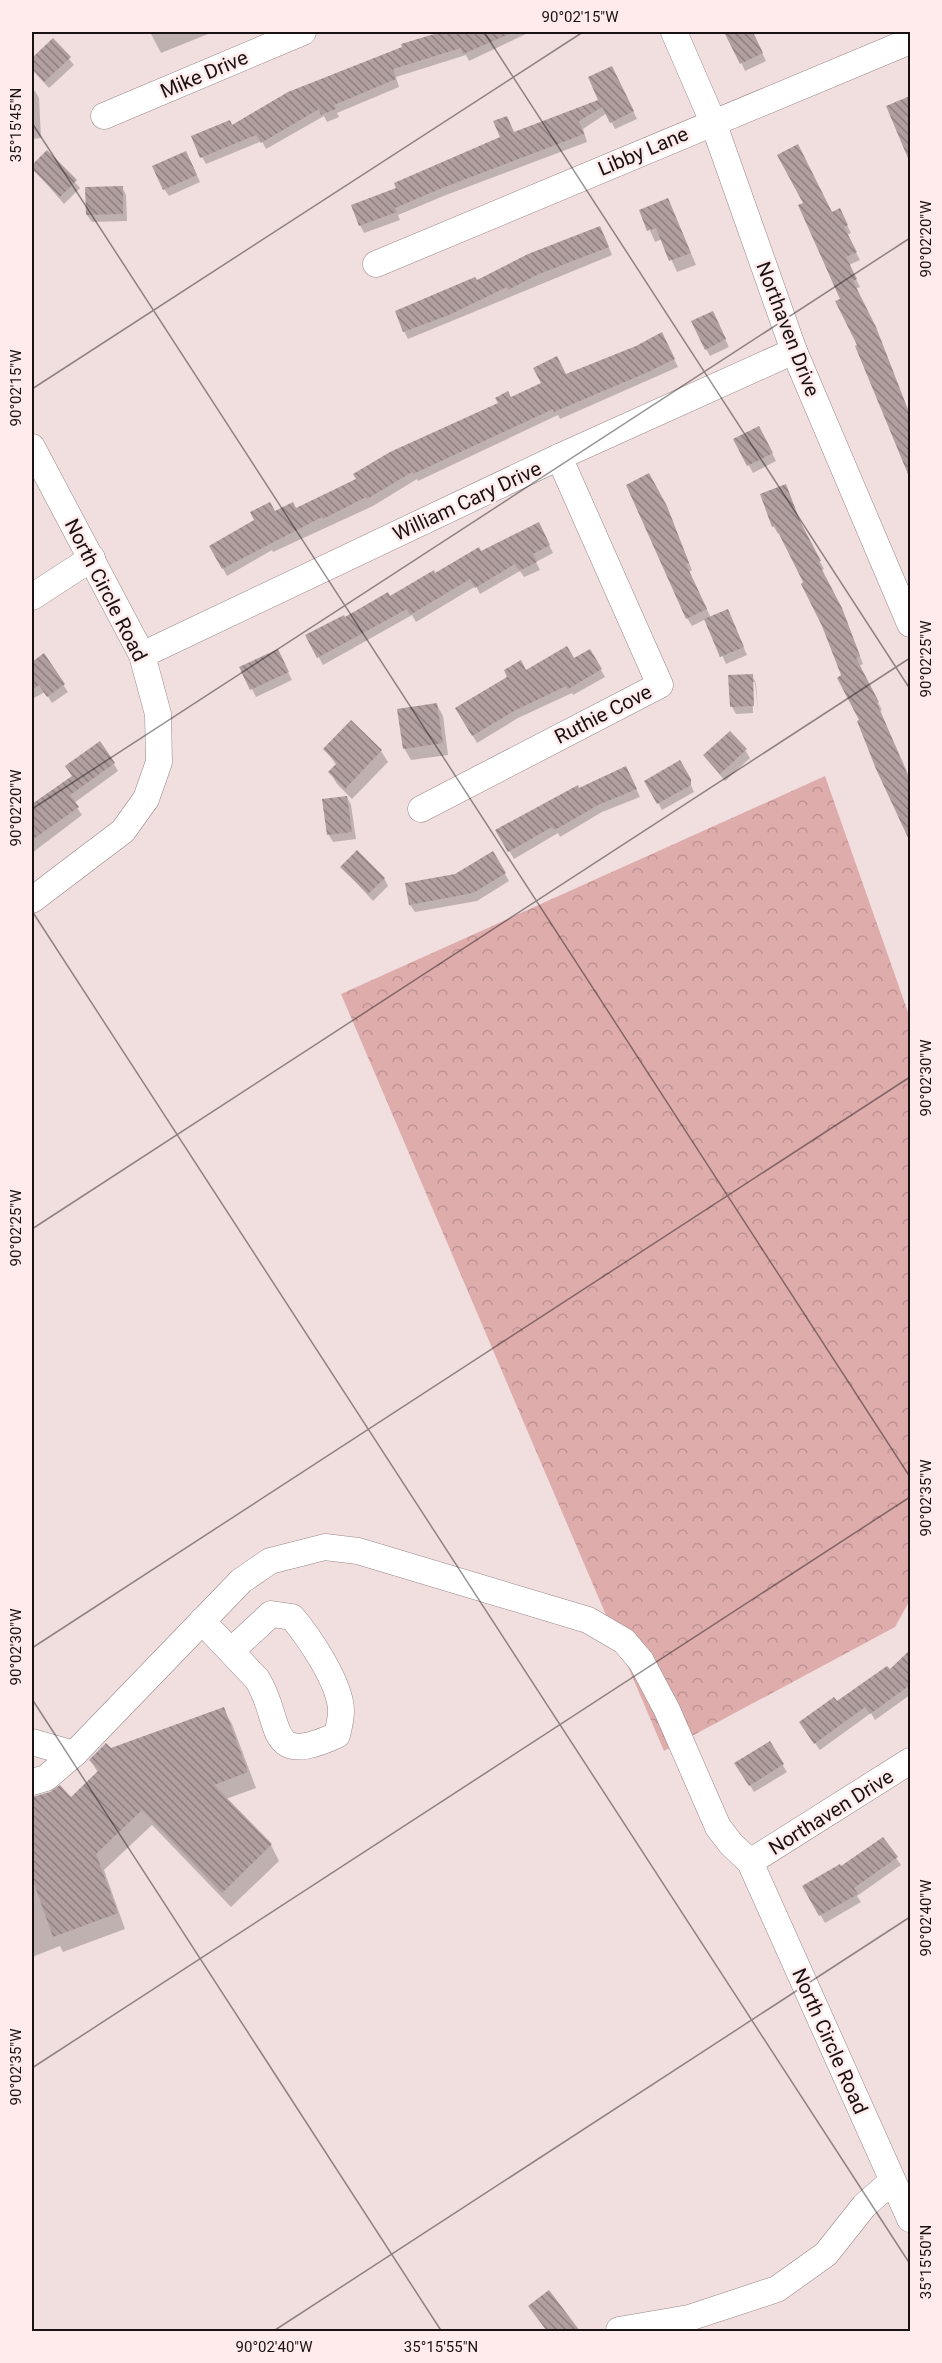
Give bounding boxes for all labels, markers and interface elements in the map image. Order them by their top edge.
text: 90°02'15"W [542,8,618,26]
street label: Mike Drive [157,45,251,103]
text: 35°15'45"N [7,88,25,162]
street label: Libby Lane [594,121,692,181]
text: 90°02'20"W [917,201,935,277]
street label: Northaven Drive [751,258,825,400]
text: 90°02'15"W [7,350,25,426]
street label: William Cary Drive [389,456,545,546]
street label: North Circle Road [60,515,152,665]
text: 90°02'25"W [917,621,935,697]
street label: Ruthie Cove [550,679,656,749]
text: 90°02'20"W [7,770,25,846]
text: 90°02'30"W [917,1040,935,1116]
text: 90°02'25"W [7,1190,25,1266]
text: 90°02'35"W [917,1460,935,1536]
text: 90°02'30"W [7,1609,25,1685]
street label: Northaven Drive [764,1764,898,1860]
text: 90°02'40"W [917,1880,935,1956]
street label: North Circle Road [787,1965,873,2117]
text: 90°02'35"W [7,2029,25,2105]
text: 35°15'50"N [917,2225,935,2299]
text: 90°02'40"W [236,2338,312,2356]
text: 35°15'55"N [404,2338,478,2356]

